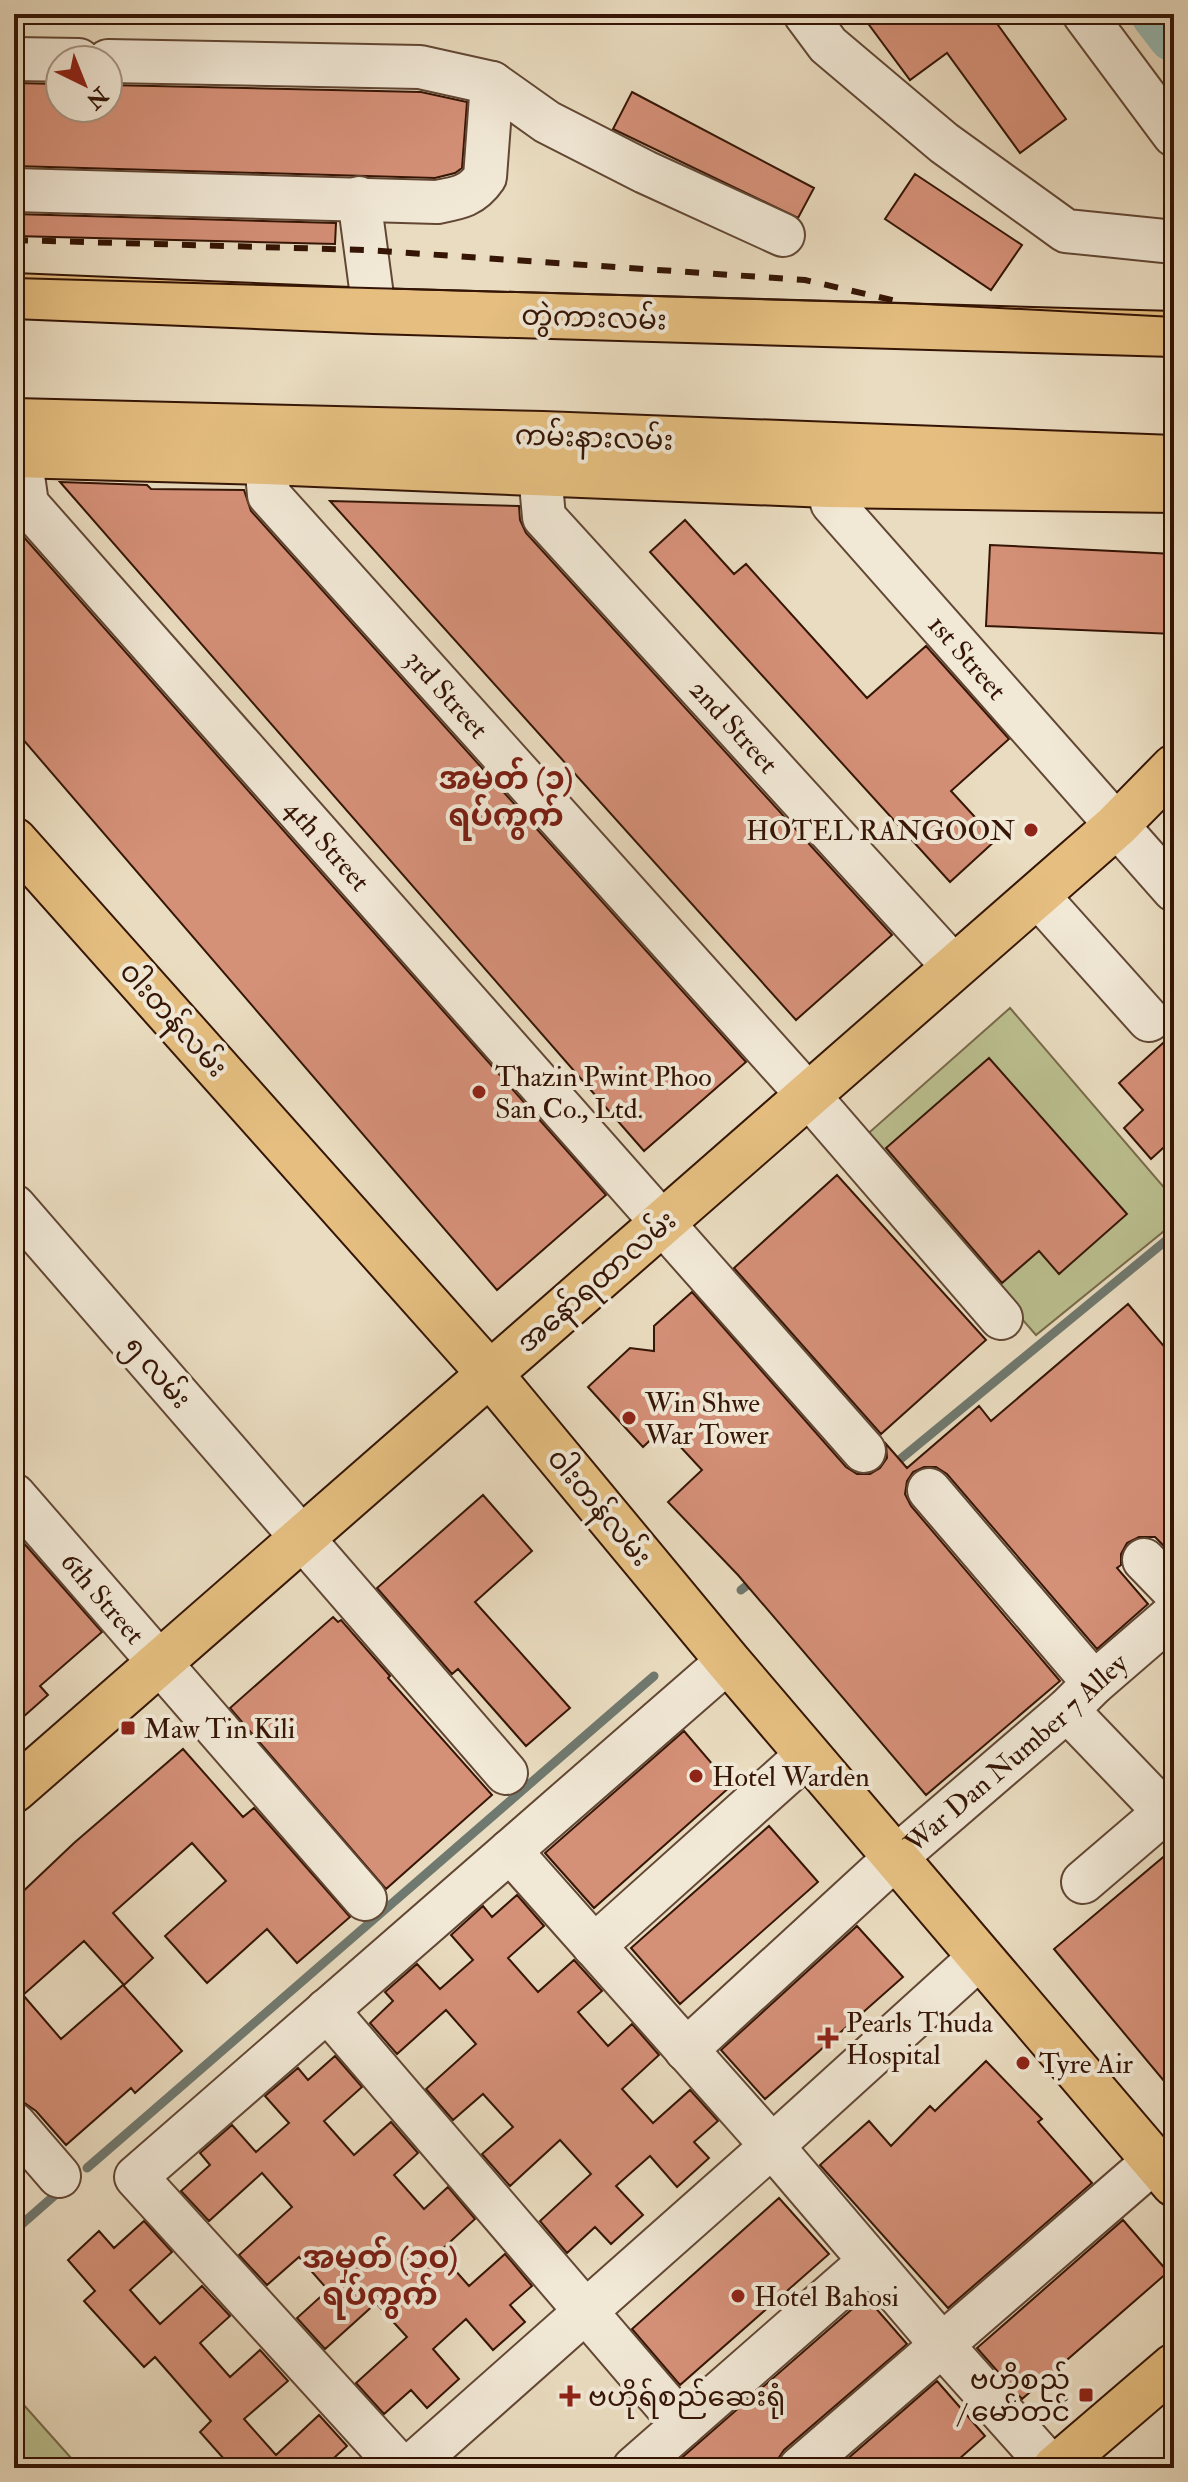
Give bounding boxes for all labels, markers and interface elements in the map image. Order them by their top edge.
north arrow [44,44,124,124]
text: N [80,80,114,115]
street label: တွဲကားလမ်း [521,296,667,342]
street label: ကမ်းနားလမ်း [514,416,674,463]
street label: 1st Street [920,608,1014,708]
street label: 3rd Street [397,643,495,746]
street label: 2nd Street [681,672,785,782]
district label: အမှတ် (၁) ရပ်ကွက် [439,756,573,841]
street label: 4th Street [277,792,377,899]
place label: HOTEL RANGOON [746,814,1015,849]
marker: HOTEL RANGOON [1022,821,1040,839]
street label: ဝါးတန်လမ်း [109,954,235,1088]
place label: Thazin Pwint Phoo San Co., Ltd. [495,1060,712,1127]
marker: Thazin Pwint Phoo San Co., Ltd. [470,1083,488,1101]
street label: အနော်ရထာလမ်း [509,1202,686,1364]
street label: ၅ လမ်း [113,1328,199,1419]
place label: Win Shwe War Tower [644,1386,769,1453]
marker: Win Shwe War Tower [620,1409,638,1427]
street label: ဝါးတန်လမ်း [536,1440,660,1577]
street label: 6th Street [52,1545,152,1652]
street label: War Dan Number 7 Alley [897,1646,1136,1862]
place label: Maw Tin Kili [144,1712,295,1747]
marker: Maw Tin Kili [119,1719,137,1737]
place label: Hotel Warden [712,1760,870,1795]
marker: Hotel Warden [687,1767,705,1785]
place label: Pearls Thuda Hospital [846,2006,993,2073]
marker: Pearls Thuda Hospital [817,2027,839,2049]
place label: Tyre Air [1039,2047,1134,2082]
marker: Tyre Air [1014,2054,1032,2072]
district label: အမှတ် (၁၀) ရပ်ကွက် [302,2235,458,2320]
place label: Hotel Bahosi [754,2280,899,2315]
marker: Hotel Bahosi [729,2287,747,2305]
place label: ဗဟိုစည် / မော်တင် [956,2361,1070,2430]
place label: ဗဟိုရ်စည်ဆေးရုံ [588,2378,785,2419]
marker: ဗဟိုရ်စည်ဆေးရုံ [559,2385,581,2407]
marker: ဗဟိုစည် / မော်တင် [1077,2386,1095,2404]

